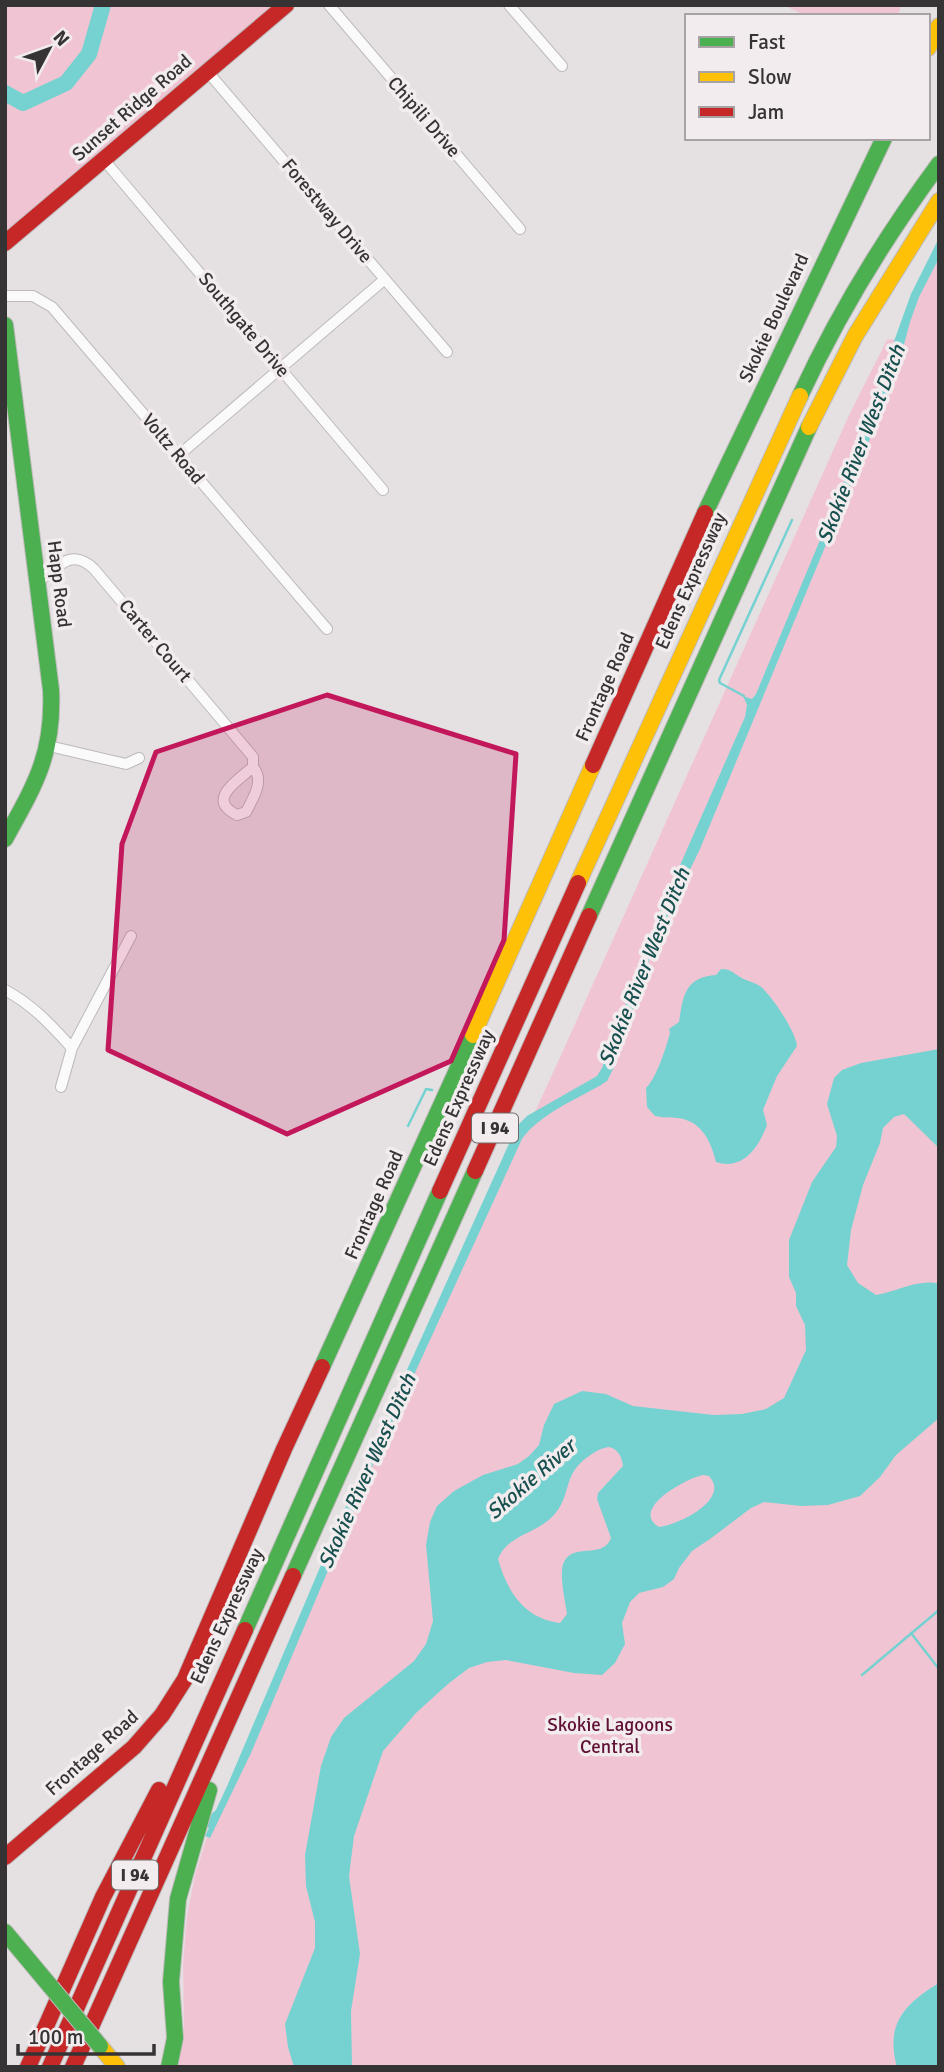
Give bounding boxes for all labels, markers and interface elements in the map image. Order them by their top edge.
north arrow [14,14,84,84]
legend [685,14,930,140]
text: N [48,26,74,51]
text: Fast [748,29,785,55]
street label: Sunset Ridge Road [67,49,197,167]
text: Slow [748,64,792,90]
street label: Chipili Drive [382,72,466,162]
text: Jam [748,99,784,125]
street label: Forestway Drive [276,154,378,268]
street label: Skokie Boulevard [734,250,814,386]
street label: Southgate Drive [193,268,295,382]
water label: Skokie River West Ditch [811,341,911,547]
street label: Voltz Road [136,409,210,489]
street label: Edens Expressway [650,509,732,653]
street label: Happ Road [42,539,76,629]
street label: Carter Court [113,595,197,688]
street label: Frontage Road [570,629,640,745]
water label: Skokie River West Ditch [593,864,696,1069]
street label: Edens Expressway [418,1026,500,1170]
road number: I 94 [472,1114,518,1142]
street label: Frontage Road [339,1147,409,1263]
water label: Skokie River West Ditch [312,1369,422,1572]
water label: Skokie River [481,1431,583,1525]
street label: Edens Expressway [185,1544,269,1688]
street label: Frontage Road [41,1705,143,1801]
park label: Skokie Lagoons Central [547,1713,673,1759]
road number: I 94 [112,1860,158,1889]
scale bar [18,2012,154,2056]
text: 100 m [28,2024,83,2050]

